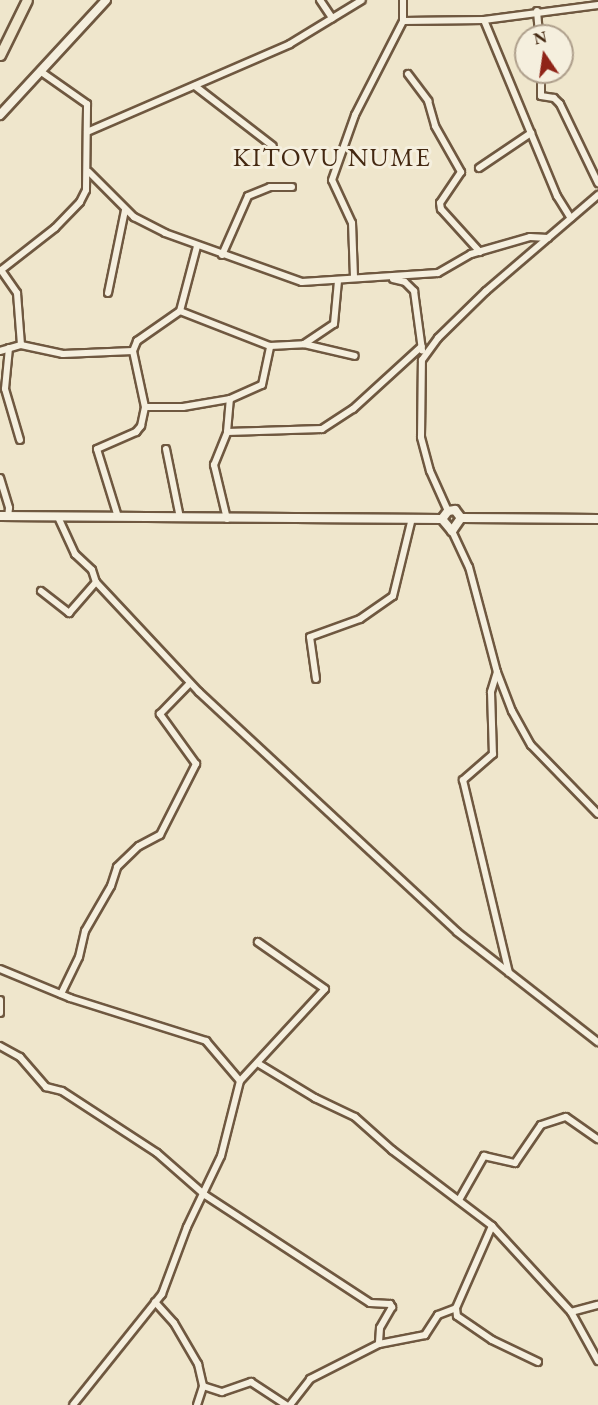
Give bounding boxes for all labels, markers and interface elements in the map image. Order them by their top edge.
north arrow [514,24,574,84]
text: N [532,26,549,50]
district label: KITOVU NUME [233,142,431,174]

